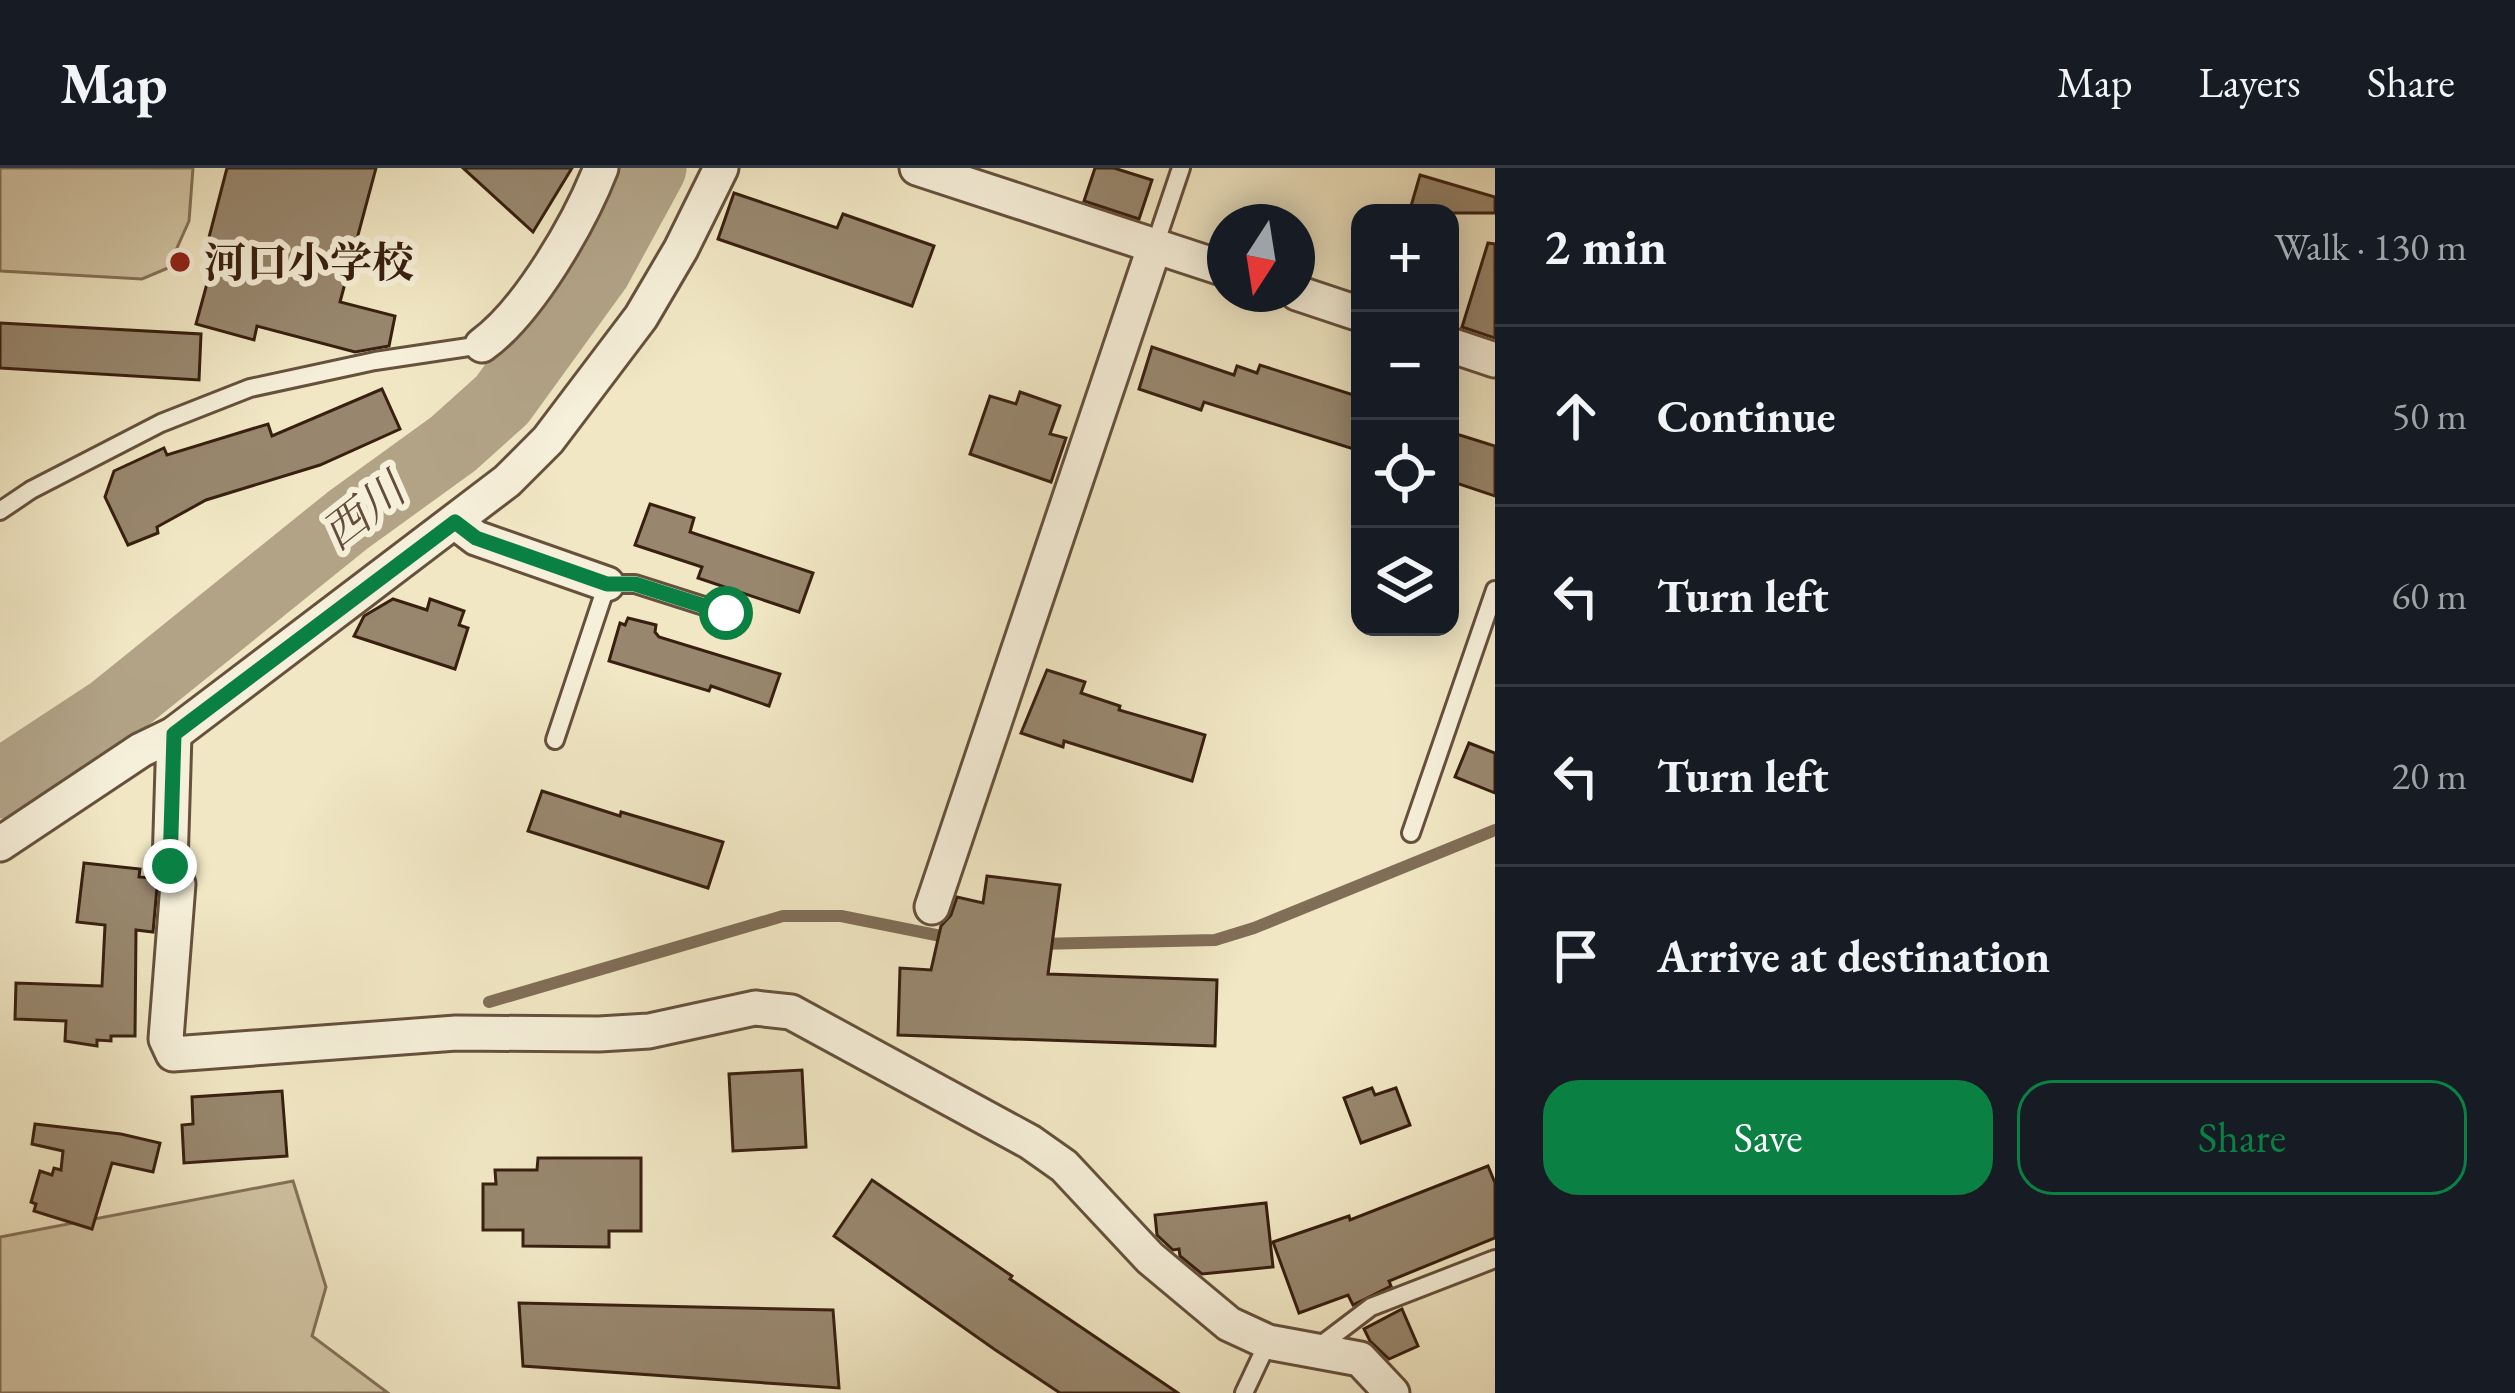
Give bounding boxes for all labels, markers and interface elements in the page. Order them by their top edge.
text: Map [60,46,168,120]
text: Map [2057,55,2132,110]
text: Layers [2198,55,2301,110]
text: Share [2367,55,2455,110]
north arrow [1207,204,1315,312]
map controls [1351,204,1459,636]
button: + [1351,204,1459,312]
text: 2 min [1543,213,1667,279]
text: Walk · 130 m [2274,221,2467,272]
place label: 河口小学校 [204,235,414,290]
marker: 河口小学校 [167,249,193,275]
button: − [1351,312,1459,420]
icon: ahead [1543,383,1609,449]
text: Continue [1657,387,1835,445]
text: 50 m [2391,390,2467,441]
button: locate [1351,420,1459,528]
water label: 西川 [310,457,420,562]
button: layers [1351,528,1459,636]
icon: left [1543,563,1609,629]
text: Turn left [1657,567,1829,625]
text: 60 m [2391,570,2467,621]
route start [699,586,753,640]
icon: left [1543,743,1609,809]
text: Turn left [1657,747,1829,805]
text: 20 m [2391,750,2467,801]
route end [143,839,197,893]
icon: arrive [1543,923,1609,989]
text: Arrive at destination [1657,927,2050,985]
button: Save [1543,1080,1993,1195]
button: Share [2017,1080,2467,1195]

